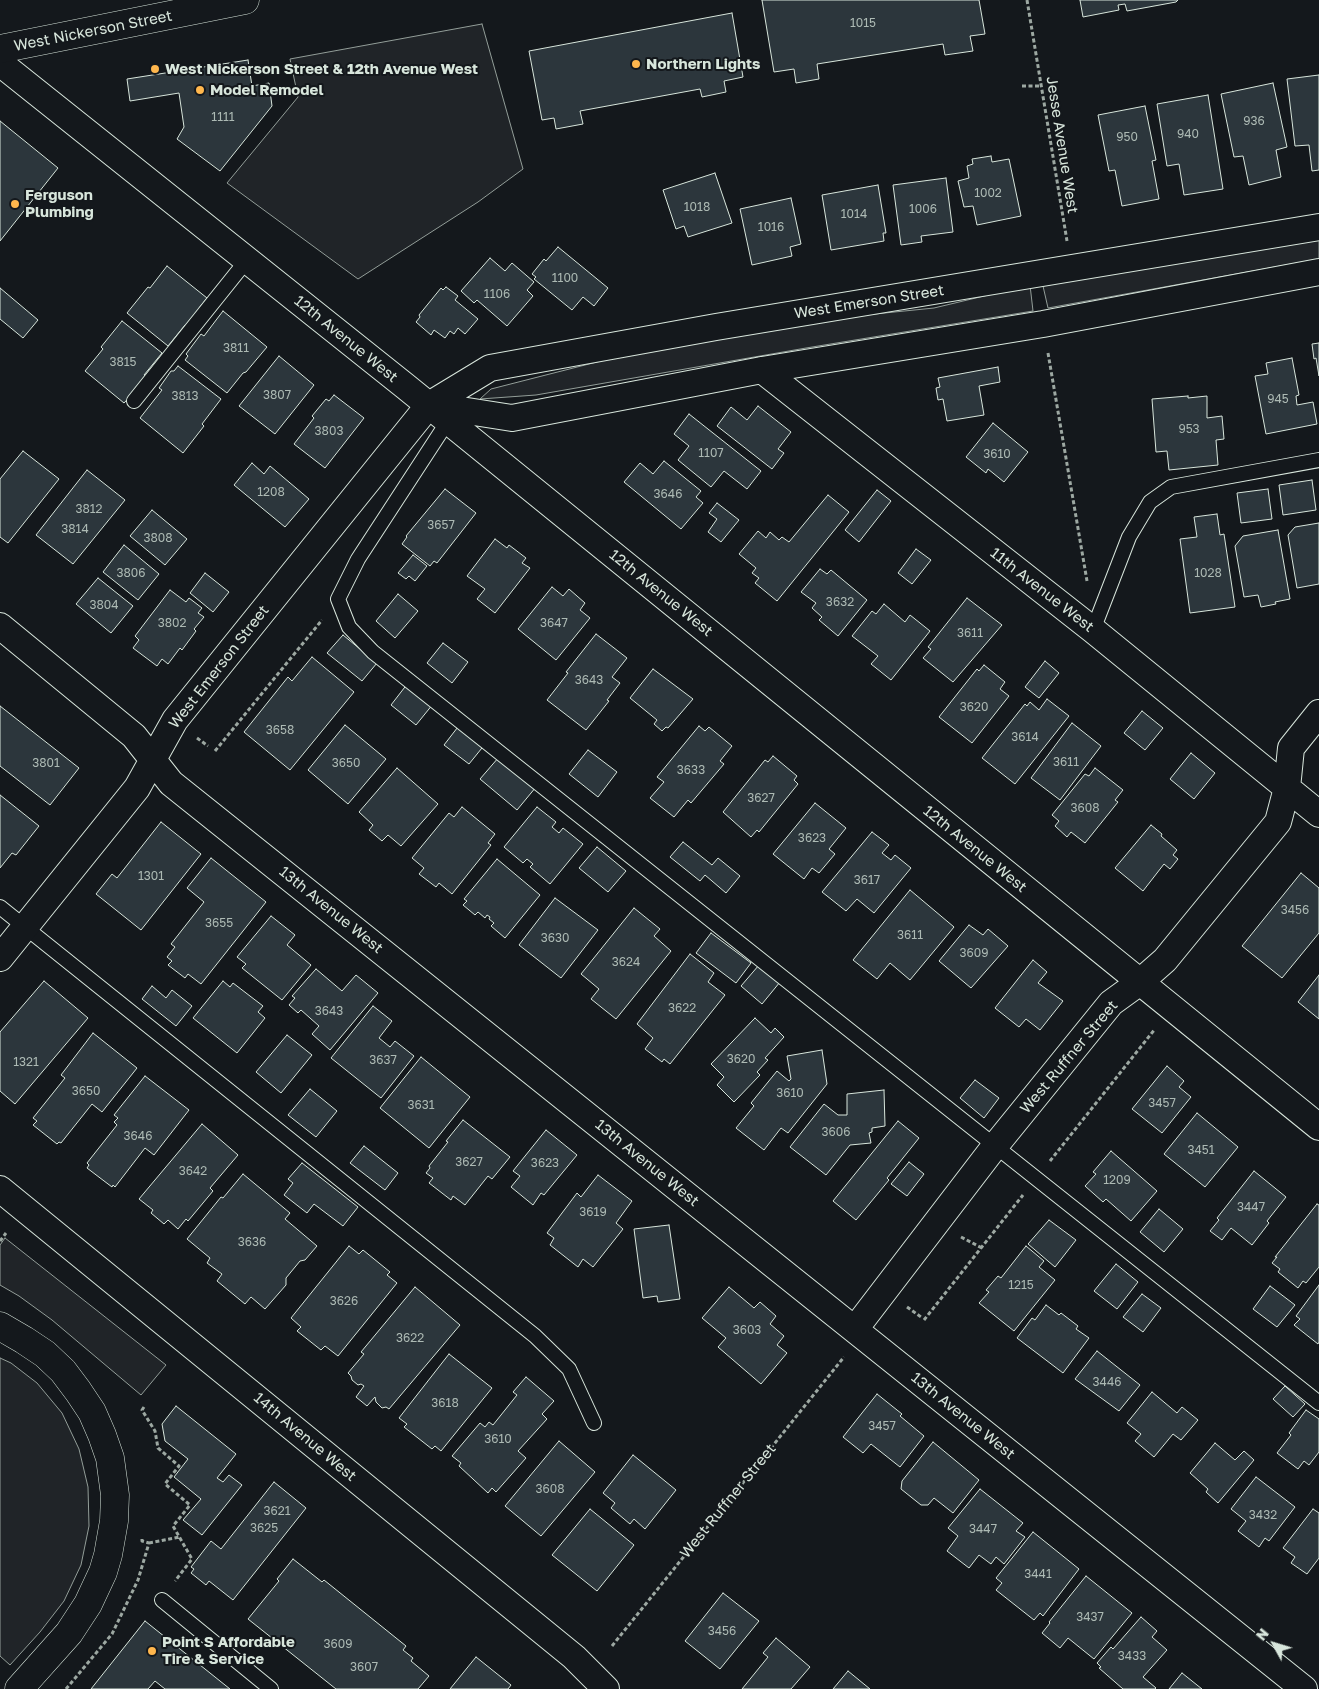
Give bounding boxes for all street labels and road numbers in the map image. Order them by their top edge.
street label: West Nickerson Street [12,7,174,55]
street label: Jesse Avenue West [1042,75,1082,215]
street label: West Emerson Street [793,281,945,323]
street label: 12th Avenue West [291,292,401,386]
street label: 11th Avenue West [987,544,1097,636]
street label: 12th Avenue West [606,546,716,640]
street label: West Emerson Street [165,602,273,732]
street label: 12th Avenue West [920,802,1030,896]
street label: 13th Avenue West [276,863,386,957]
street label: West Ruffner Street [1016,997,1122,1117]
street label: 13th Avenue West [592,1116,702,1210]
street label: 13th Avenue West [908,1369,1018,1463]
street label: 14th Avenue West [250,1389,360,1485]
street label: West Ruffner Street [676,1440,780,1562]

